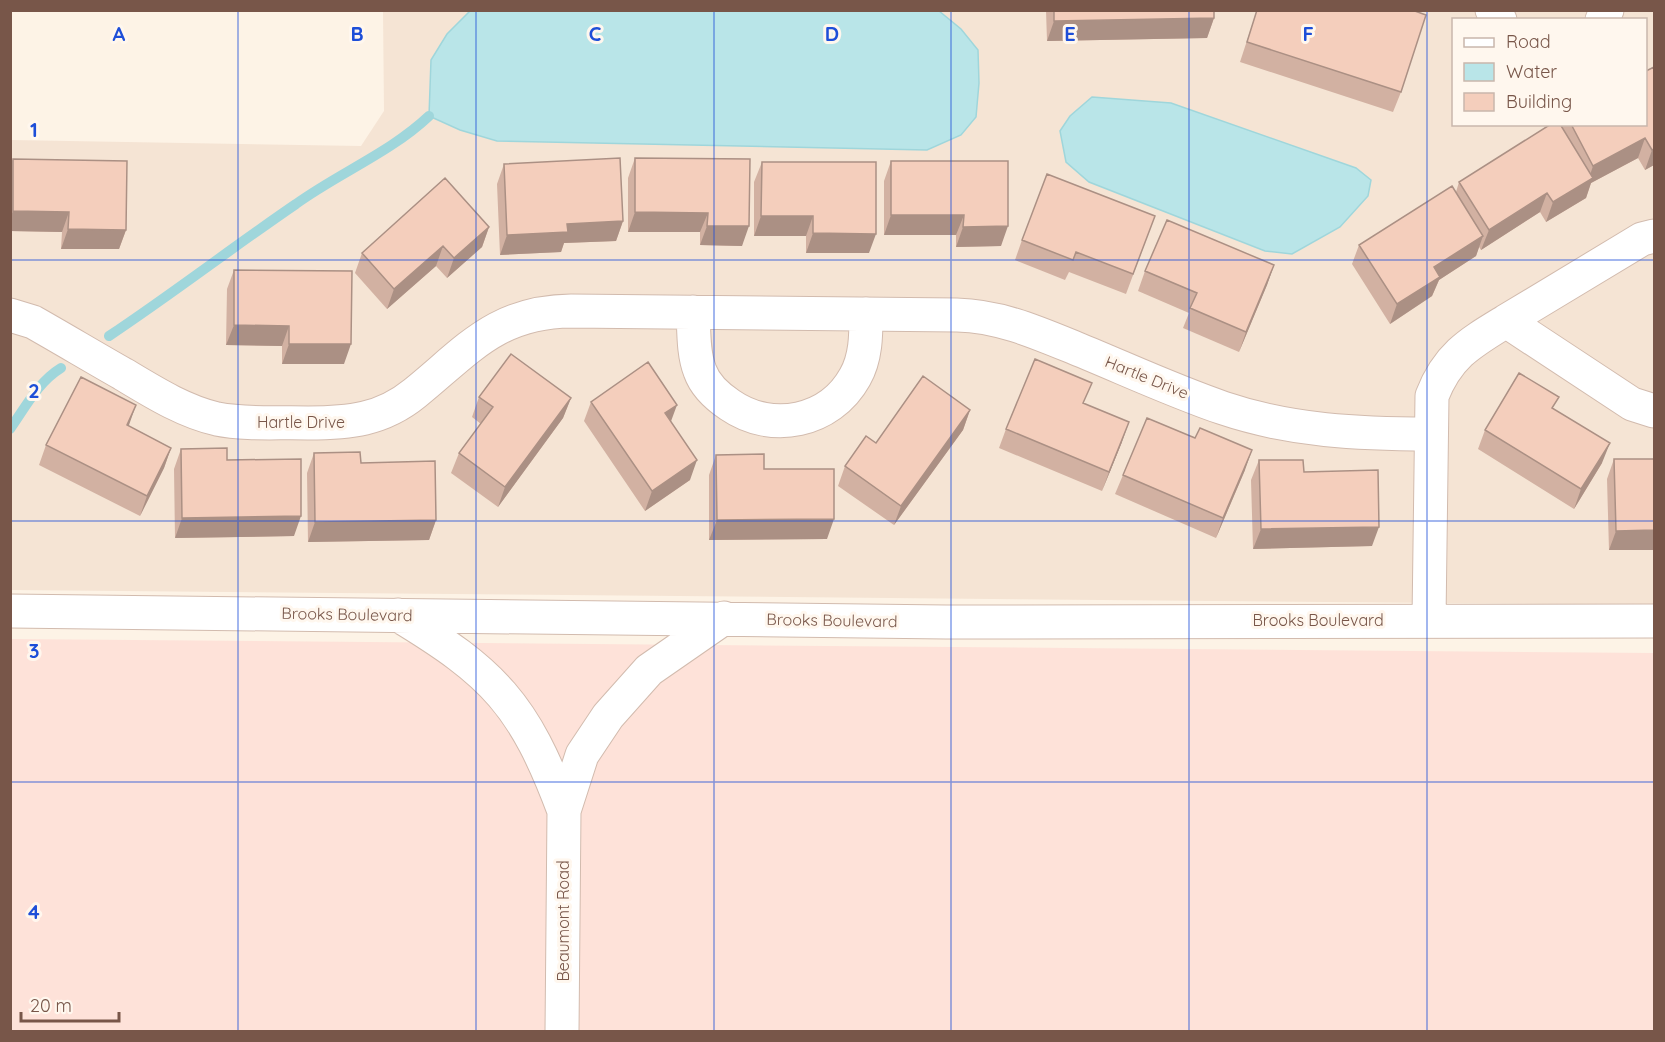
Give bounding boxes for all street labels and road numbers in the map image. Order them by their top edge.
street label: Hartle Drive [1102,351,1192,403]
street label: Hartle Drive [257,412,345,432]
street label: Brooks Boulevard [281,603,413,625]
street label: Brooks Boulevard [766,609,898,631]
street label: Brooks Boulevard [1252,610,1384,630]
street label: Beaumont Road [553,860,573,982]

